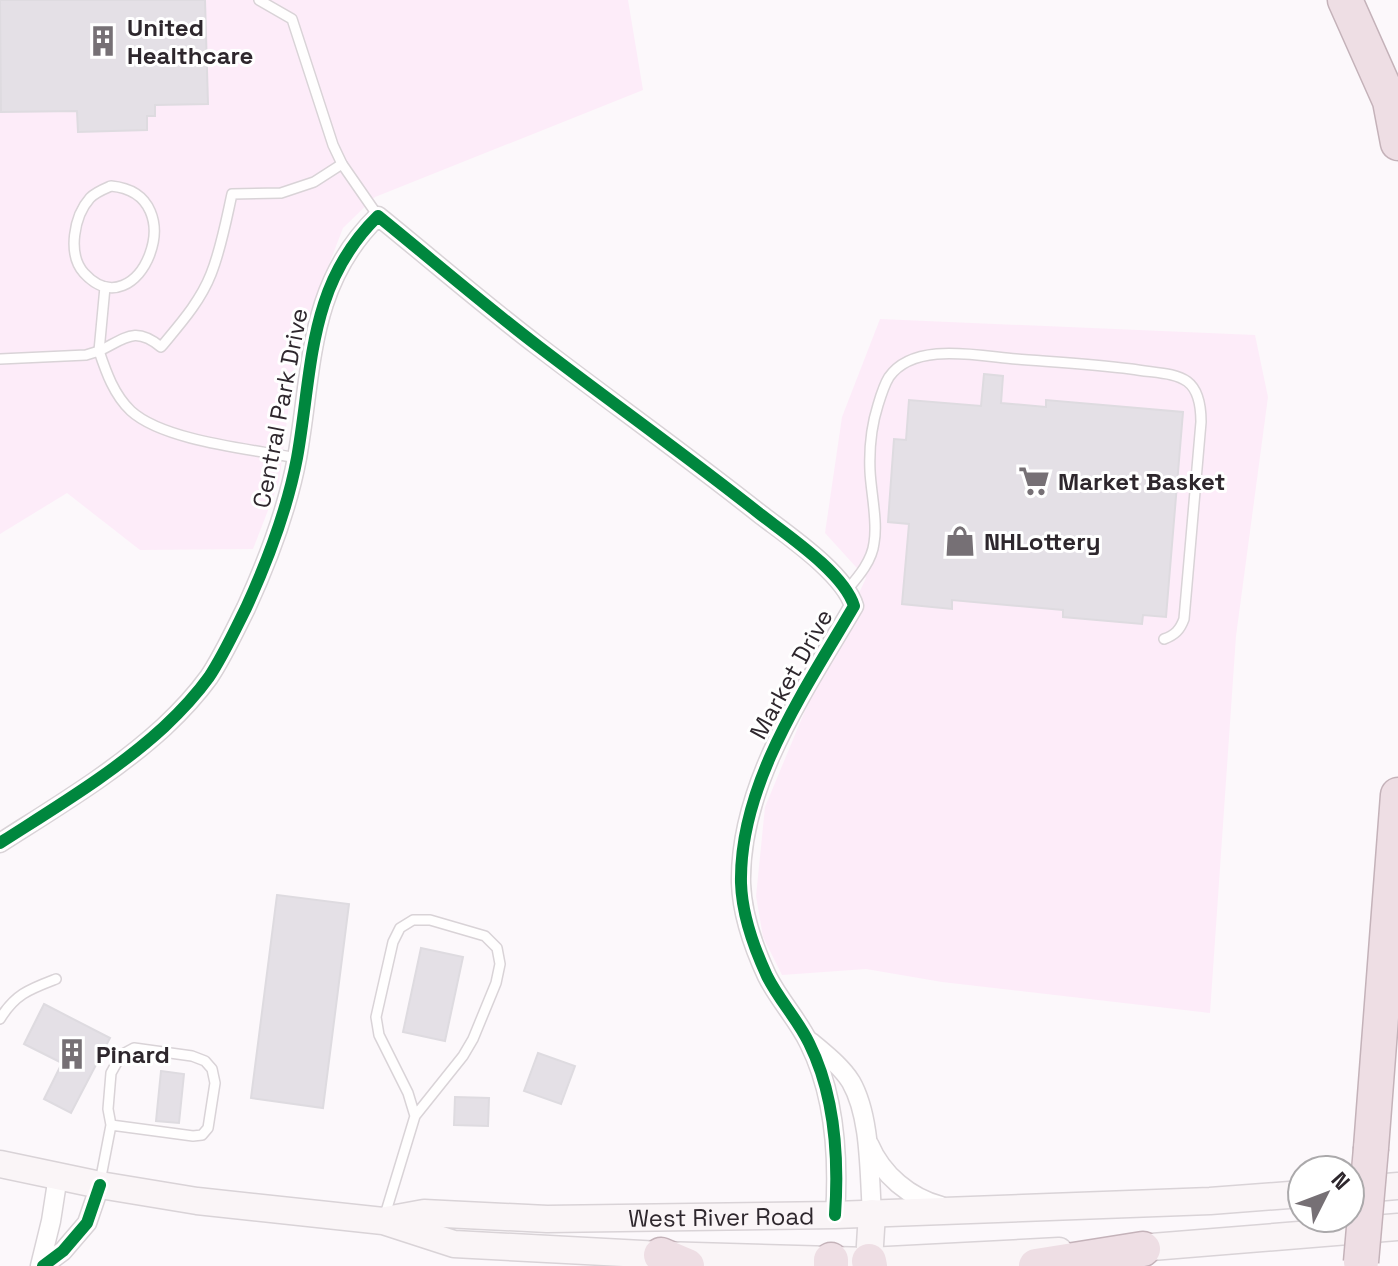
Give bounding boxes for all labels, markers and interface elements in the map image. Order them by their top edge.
place label: United Healthcare [127,12,253,71]
building icon: United Healthcare [86,24,120,58]
street label: Central Park Drive [245,305,315,511]
supermarket icon: Market Basket [1017,464,1051,498]
place label: Market Basket [1058,466,1225,497]
shop icon: NHLottery [943,524,977,558]
place label: NHLottery [984,526,1100,557]
street label: Market Drive [742,603,840,745]
building icon: Pinard [55,1037,89,1071]
place label: Pinard [96,1039,170,1070]
north arrow [1286,1154,1366,1234]
text: N [1326,1166,1356,1195]
street label: West River Road [628,1200,815,1233]

